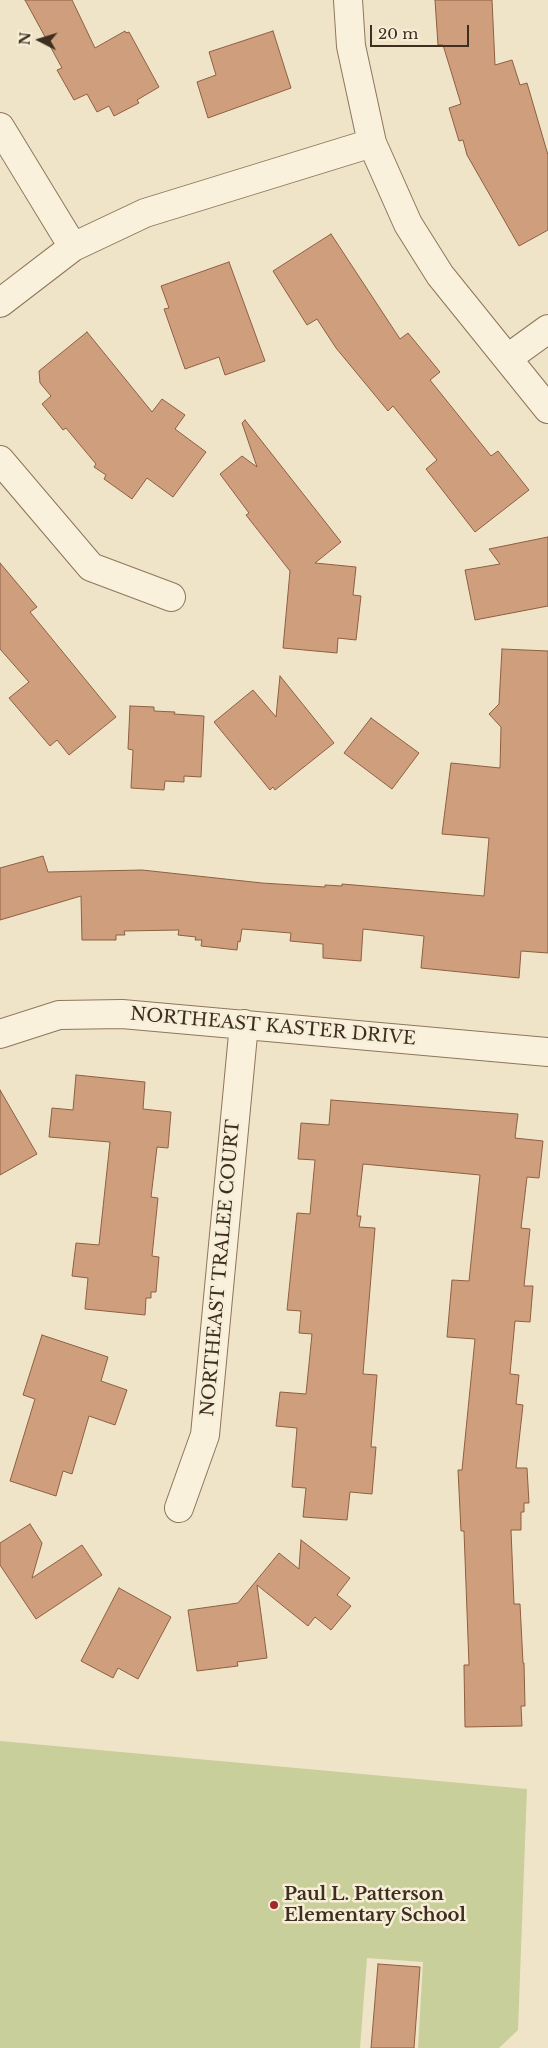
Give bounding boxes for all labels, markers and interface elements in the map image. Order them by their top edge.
north arrow [15,15,65,65]
scale bar [373,15,472,47]
text: 20 m [378,24,418,43]
text: N [16,31,35,46]
street label: NORTHEAST KASTER DRIVE [129,1004,417,1050]
street label: NORTHEAST TRALEE COURT [197,1119,245,1417]
place label: Paul L. Patterson Elementary School [284,1884,466,1926]
marker: Paul L. Patterson Elementary School [268,1899,280,1911]

